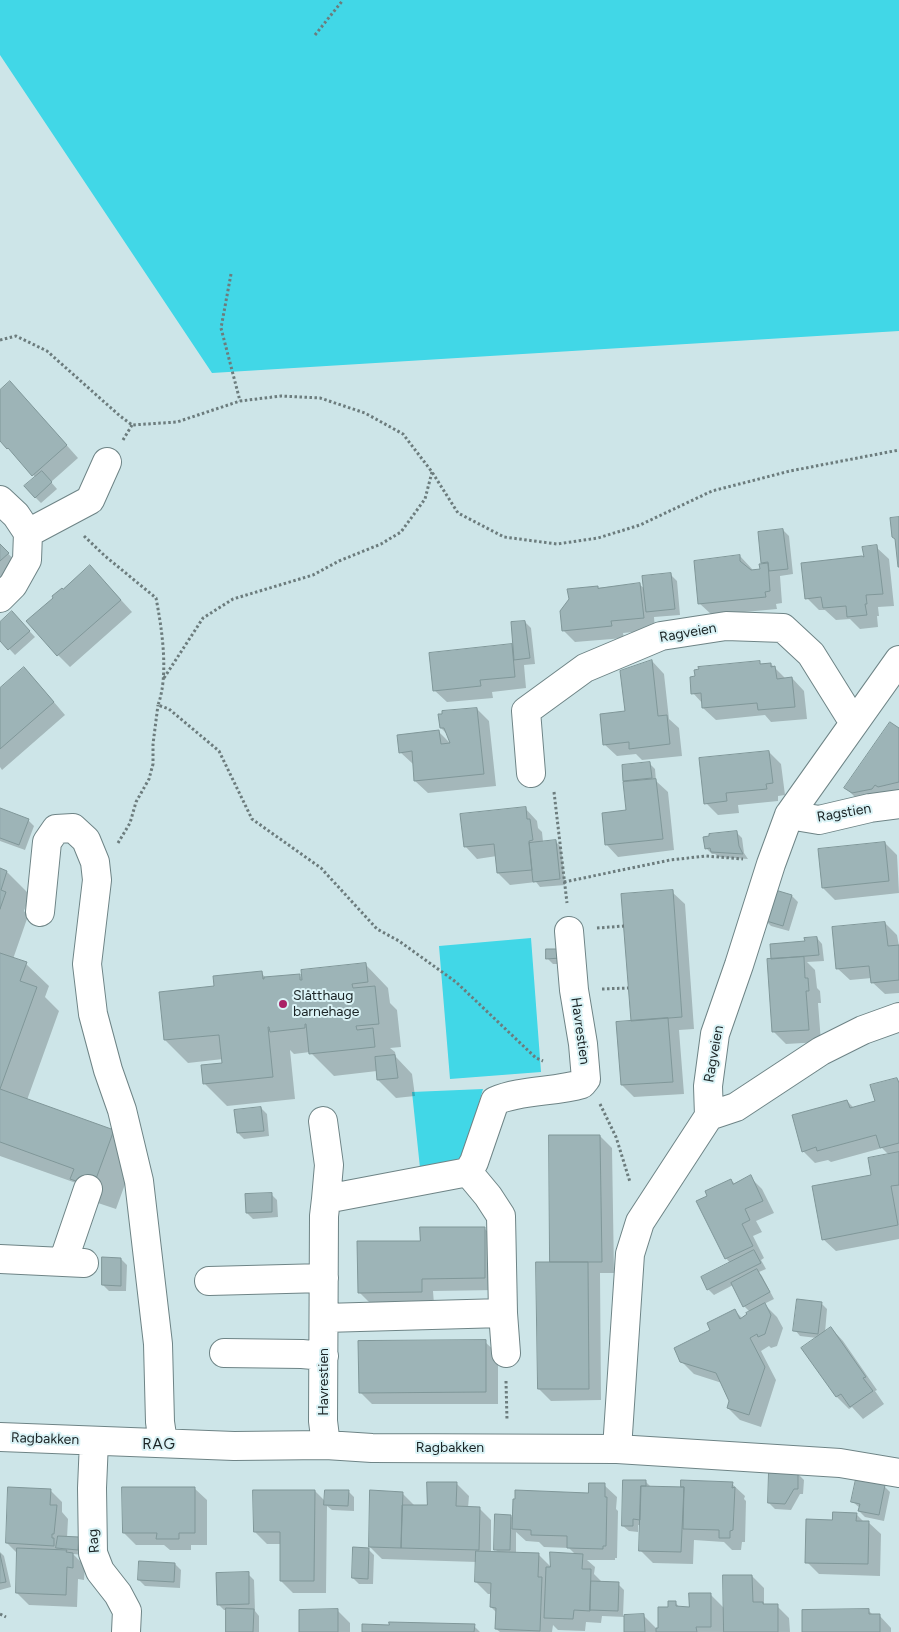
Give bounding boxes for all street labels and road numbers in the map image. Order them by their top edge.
street label: Ragveien [658,620,718,646]
street label: Ragstien [816,800,872,826]
street label: Havrestien [567,996,593,1066]
street label: Ragveien [701,1024,727,1084]
street label: Havrestien [316,1348,332,1416]
street label: Ragbakken [11,1429,79,1449]
street label: Ragbakken [416,1440,484,1456]
street label: Rag [85,1528,103,1554]

